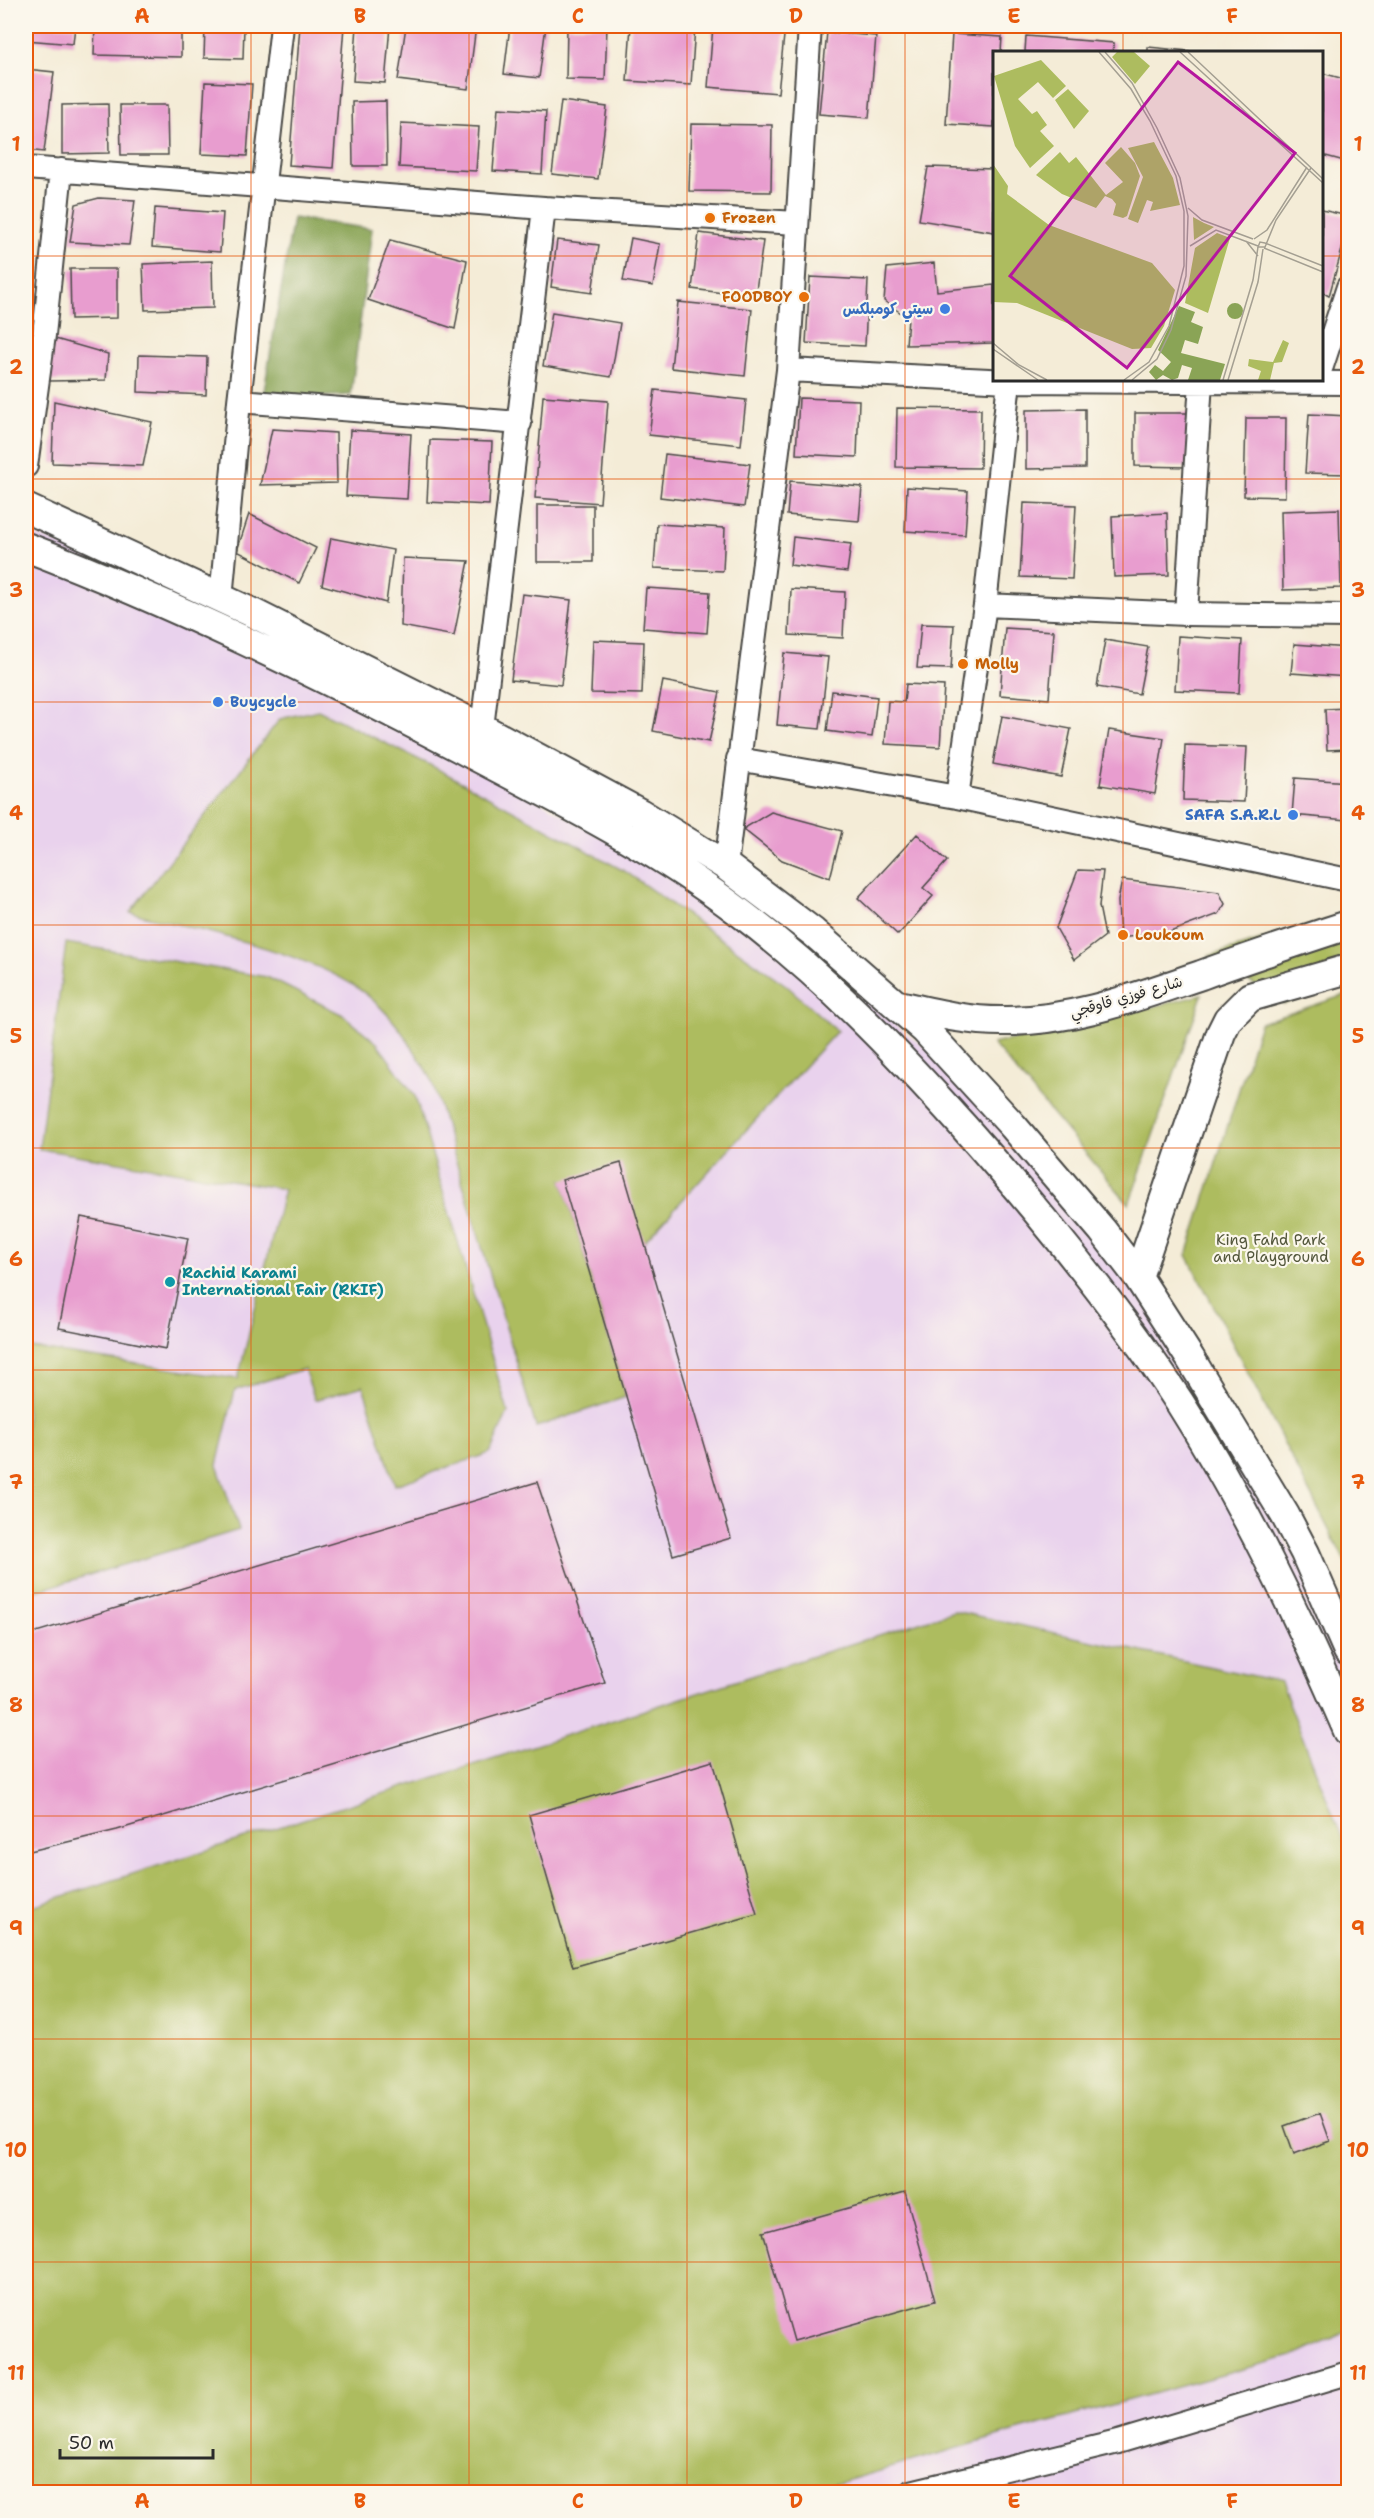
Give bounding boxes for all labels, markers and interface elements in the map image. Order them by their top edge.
text: A [134,3,150,29]
text: B [354,3,366,29]
text: C [572,3,584,29]
text: D [789,3,803,29]
text: E [1007,3,1021,29]
text: F [1226,3,1238,29]
inset map [993,51,1323,381]
text: 1 [11,131,21,157]
text: 1 [1353,131,1363,157]
place label: Frozen [722,208,776,228]
marker: Frozen [703,211,717,225]
place label: FOODBOY [722,287,793,307]
marker: FOODBOY [797,290,811,304]
place label: سيتي كومبلكس [843,299,933,323]
marker: سيتي كومبلكس [938,302,952,316]
text: 2 [9,354,23,380]
text: 2 [1351,354,1365,380]
text: 3 [9,577,23,603]
text: 3 [1351,577,1365,603]
place label: Molly [975,654,1019,674]
marker: Molly [956,657,970,671]
place label: Buycycle [230,692,297,712]
marker: Buycycle [211,695,225,709]
text: 4 [9,800,23,826]
text: 4 [1351,800,1365,826]
place label: SAFA S.A.R.L [1185,805,1281,825]
marker: SAFA S.A.R.L [1286,808,1300,822]
place label: Loukoum [1135,925,1204,945]
marker: Loukoum [1116,928,1130,942]
street label: شارع فوزي قاوقجي [1067,971,1186,1026]
text: 5 [10,1023,22,1049]
text: 5 [1352,1023,1364,1049]
park label: King Fahd Park and Playground [1213,1230,1329,1267]
text: 6 [9,1246,23,1272]
text: 6 [1351,1246,1365,1272]
place label: Rachid Karami International Fair (RKIF) [182,1263,384,1300]
marker: Rachid Karami International Fair (RKIF) [163,1275,177,1289]
text: 7 [9,1469,23,1495]
text: 7 [1351,1469,1365,1495]
text: 8 [9,1692,23,1718]
text: 8 [1351,1692,1365,1718]
text: 9 [9,1915,23,1941]
text: 9 [1351,1915,1365,1941]
text: 10 [5,2137,27,2163]
text: 10 [1347,2137,1369,2163]
text: 11 [7,2360,25,2386]
text: 11 [1349,2360,1367,2386]
scale bar [60,2422,213,2460]
text: 50 m [69,2431,114,2455]
text: A [134,2488,150,2514]
text: B [354,2488,366,2514]
text: C [572,2488,584,2514]
text: D [789,2488,803,2514]
text: E [1007,2488,1021,2514]
text: F [1226,2488,1238,2514]

